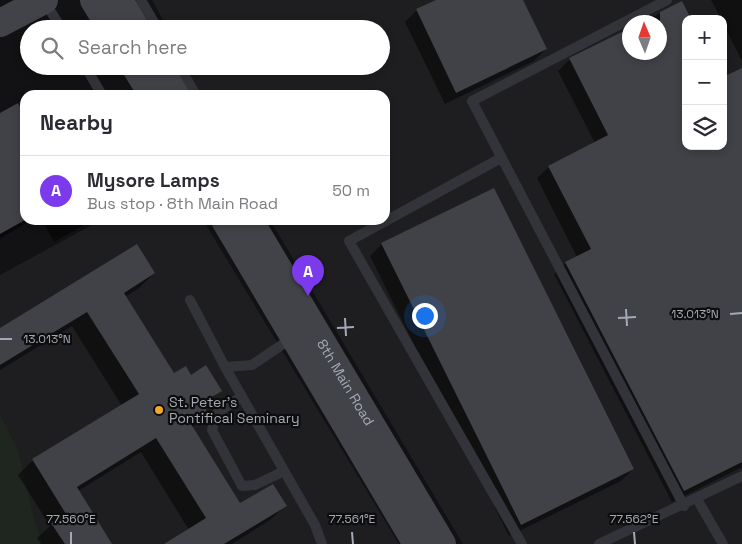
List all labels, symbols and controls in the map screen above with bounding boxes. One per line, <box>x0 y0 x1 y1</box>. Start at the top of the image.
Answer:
north arrow <box>622 15 667 60</box>
map controls <box>682 15 727 150</box>
button: + <box>682 15 727 60</box>
search box <box>20 20 390 75</box>
icon: search <box>38 34 66 62</box>
text: Search here <box>78 35 188 60</box>
button: − <box>682 60 727 105</box>
button: layers <box>682 105 727 150</box>
text: Nearby <box>40 109 113 136</box>
text: Mysore Lamps <box>87 168 220 193</box>
text: A <box>51 180 61 201</box>
text: 50 m <box>332 180 370 201</box>
text: Bus stop · 8th Main Road <box>87 193 278 214</box>
pin: A <box>292 255 324 296</box>
your location <box>412 303 438 329</box>
text: 13.013°N <box>671 306 719 322</box>
text: 13.013°N <box>23 331 71 347</box>
street label: 8th Main Road <box>313 336 378 429</box>
place label: St. Peter's Pontifical Seminary <box>169 393 300 427</box>
marker: St. Peter's Pontifical Seminary <box>153 404 165 416</box>
text: 77.560°E <box>46 511 96 527</box>
text: 77.561°E <box>329 511 376 527</box>
text: 77.562°E <box>610 511 659 527</box>

